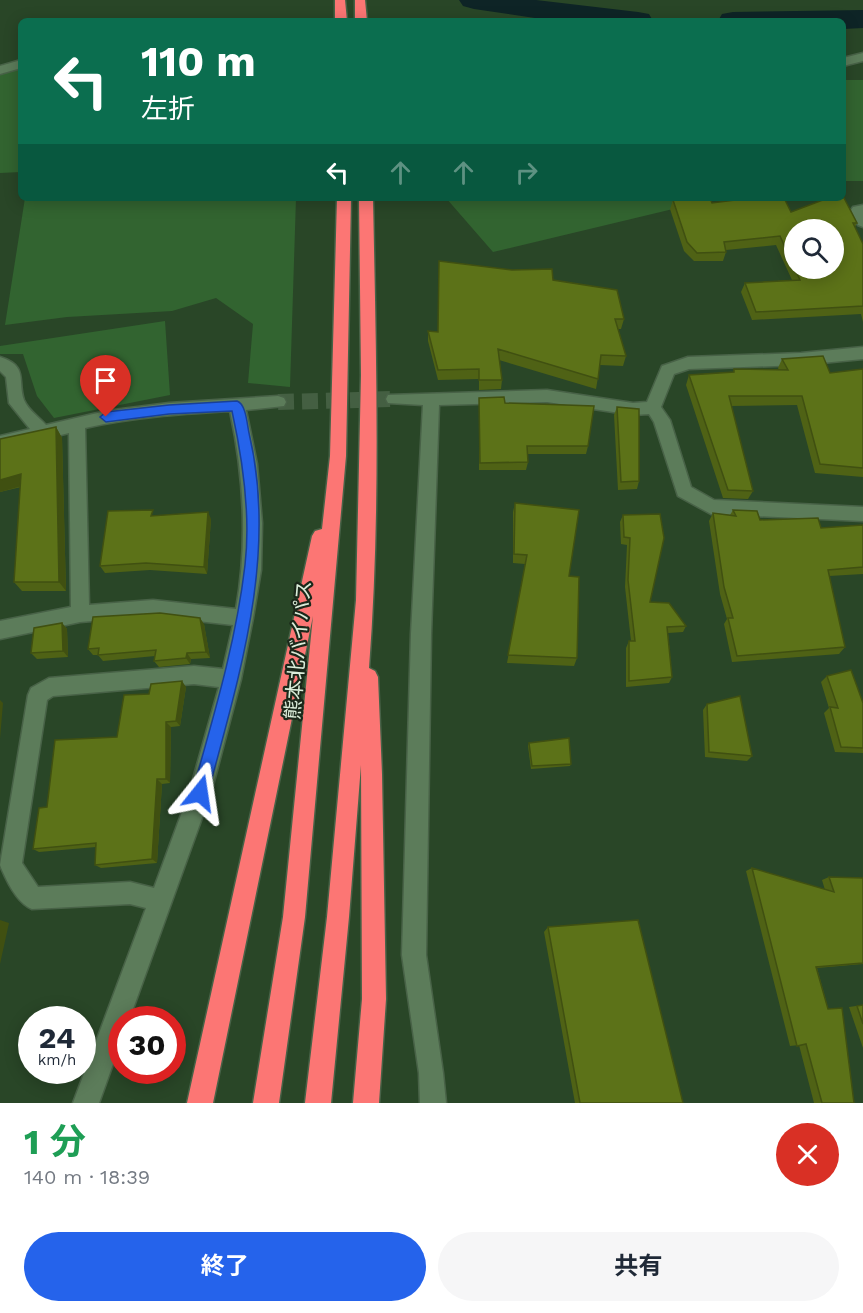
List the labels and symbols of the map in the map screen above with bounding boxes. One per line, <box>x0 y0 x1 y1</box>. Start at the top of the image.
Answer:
pin <box>80 355 131 417</box>
street label: 熊本北バイパス <box>280 579 316 721</box>
position arrow <box>168 761 232 825</box>
speed limit sign: 30 <box>108 1006 186 1084</box>

